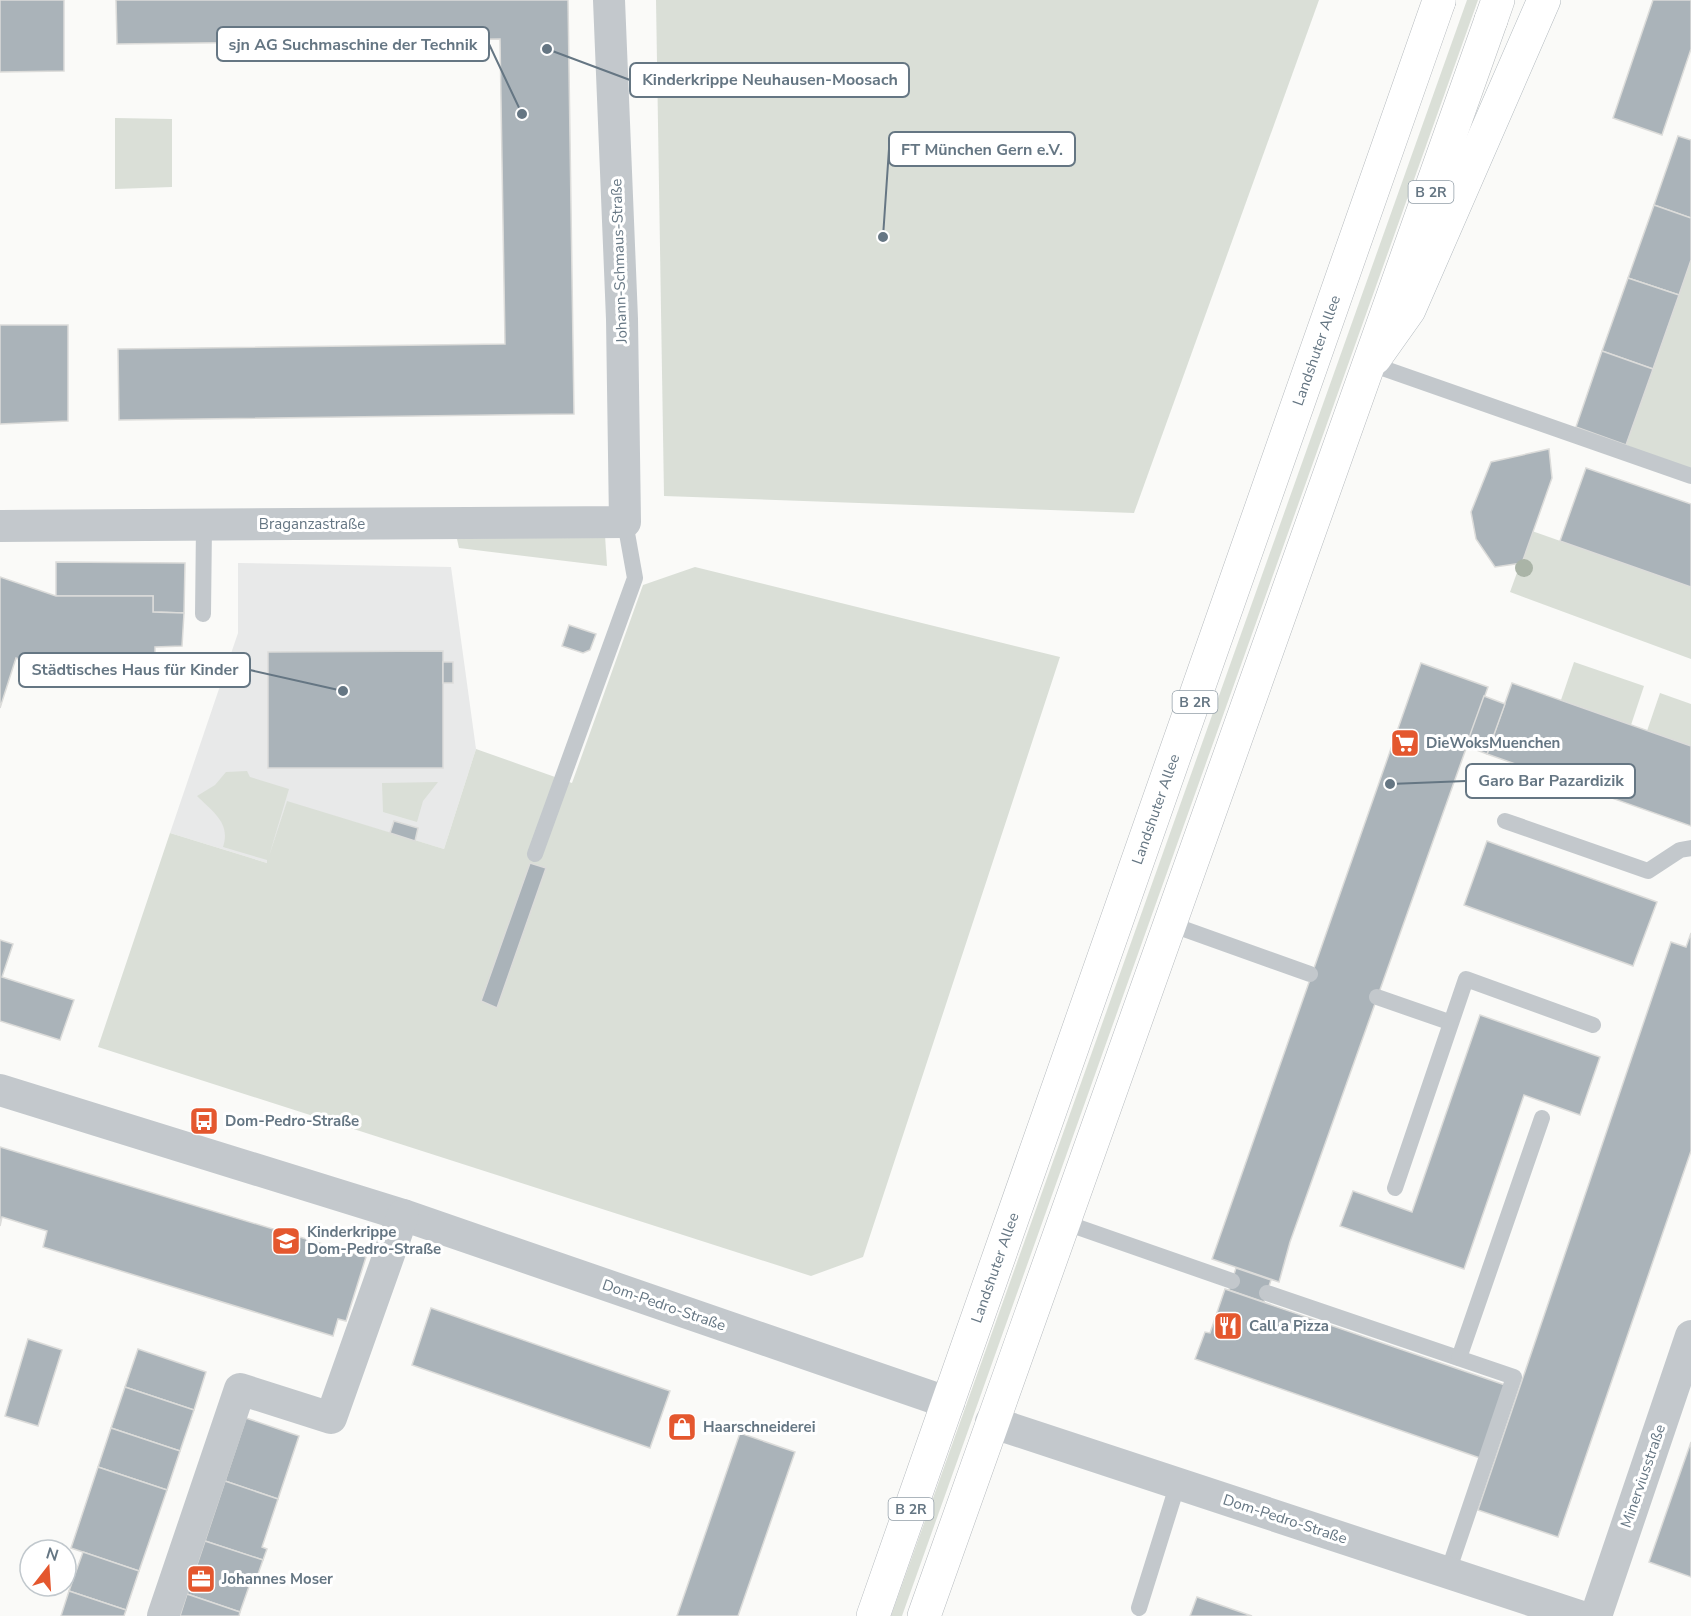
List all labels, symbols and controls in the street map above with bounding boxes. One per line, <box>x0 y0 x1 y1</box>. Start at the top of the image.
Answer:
callout: sjn AG Suchmaschine der Technik <box>217 27 489 61</box>
text: sjn AG Suchmaschine der Technik <box>229 34 478 56</box>
callout: Kinderkrippe Neuhausen-Moosach <box>630 63 909 97</box>
text: Kinderkrippe Neuhausen-Moosach <box>642 69 898 91</box>
callout: FT München Gern e.V. <box>889 132 1075 166</box>
text: FT München Gern e.V. <box>901 139 1063 161</box>
street label: Johann-Schmaus-Straße <box>606 178 632 345</box>
road number: B 2R <box>1408 181 1454 203</box>
street label: Landshuter Allee <box>1288 293 1345 408</box>
street label: Braganzastraße <box>259 514 365 534</box>
callout: Städtisches Haus für Kinder <box>19 653 250 687</box>
text: Städtisches Haus für Kinder <box>31 659 239 681</box>
road number: B 2R <box>1172 691 1218 713</box>
supermarket icon: DieWoksMuenchen <box>1389 727 1421 759</box>
place label: DieWoksMuenchen <box>1426 733 1560 753</box>
street label: Landshuter Allee <box>1127 751 1184 867</box>
callout: Garo Bar Pazardizik <box>1466 764 1635 798</box>
text: Garo Bar Pazardizik <box>1478 770 1624 792</box>
bus stop icon: Dom-Pedro-Straße <box>188 1105 220 1137</box>
place label: Dom-Pedro-Straße <box>225 1111 359 1131</box>
street label: Landshuter Allee <box>966 1210 1024 1326</box>
place label: Kinderkrippe Dom-Pedro-Straße <box>307 1222 441 1259</box>
school or university icon: Kinderkrippe Dom-Pedro-Straße <box>270 1225 302 1257</box>
street label: Dom-Pedro-Straße <box>600 1274 728 1336</box>
restaurant icon: Call a Pizza <box>1212 1310 1244 1342</box>
place label: Call a Pizza <box>1249 1316 1329 1336</box>
shop icon: Haarschneiderei <box>666 1411 698 1443</box>
place label: Haarschneiderei <box>703 1417 816 1437</box>
street label: Minerviusstraße <box>1616 1422 1670 1530</box>
street label: Dom-Pedro-Straße <box>1220 1490 1350 1549</box>
road number: B 2R <box>888 1498 934 1520</box>
north arrow <box>18 1538 78 1598</box>
text: N <box>43 1542 61 1567</box>
office icon: Johannes Moser <box>185 1563 217 1595</box>
place label: Johannes Moser <box>221 1569 333 1589</box>

